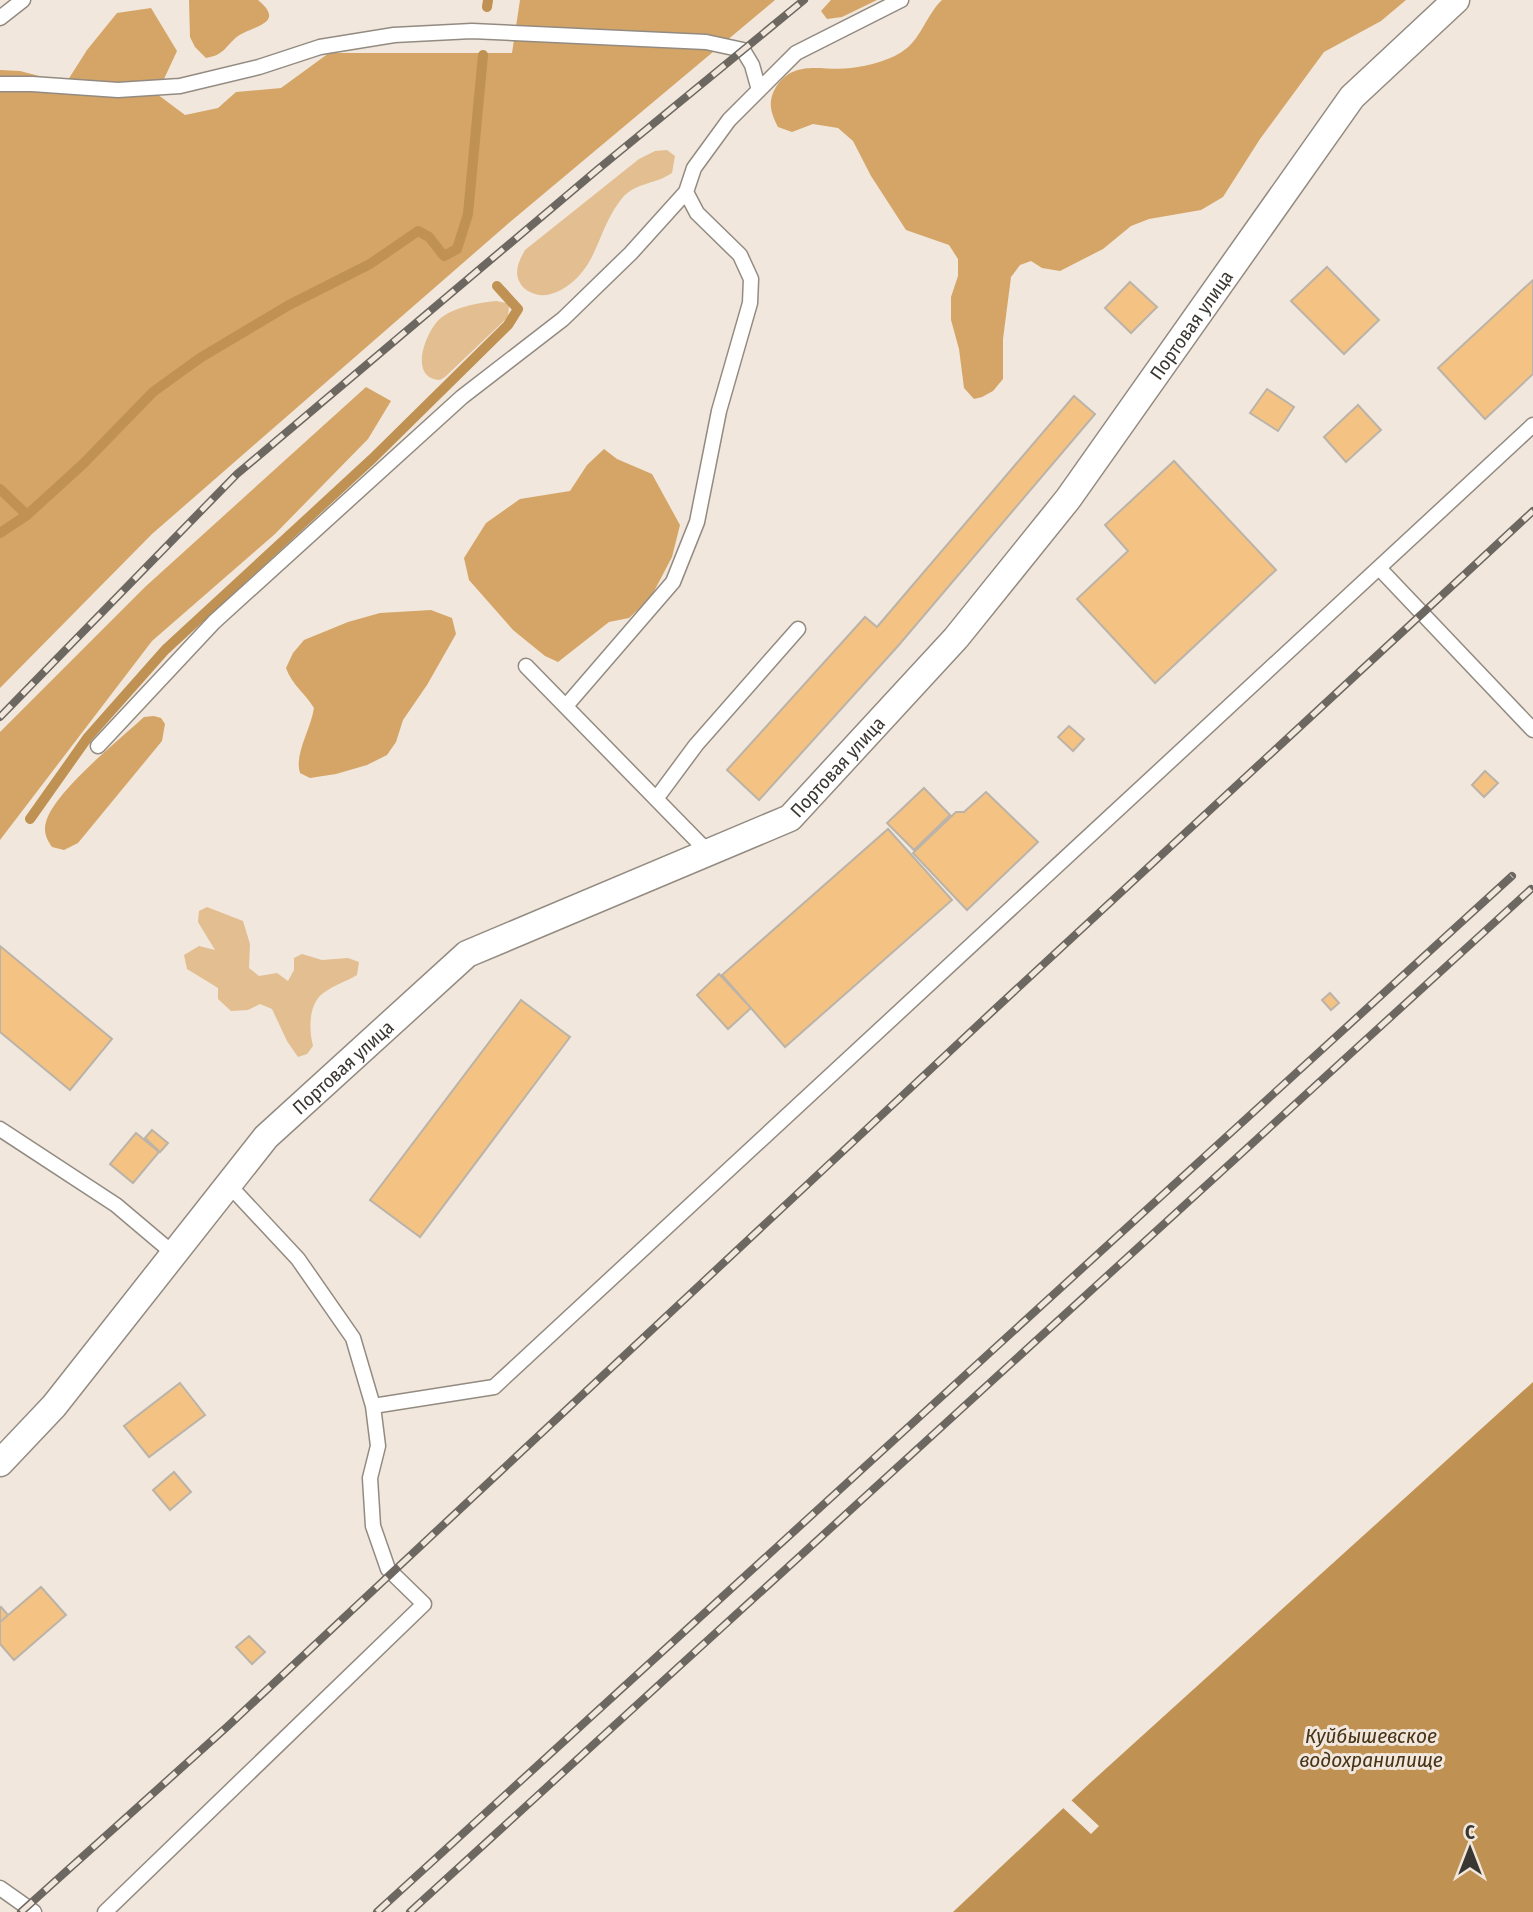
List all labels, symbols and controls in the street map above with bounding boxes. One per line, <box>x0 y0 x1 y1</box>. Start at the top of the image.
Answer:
street label: Портовая улица <box>1145 266 1238 384</box>
street label: Портовая улица <box>785 712 889 822</box>
street label: Портовая улица <box>288 1015 398 1119</box>
water label: Куйбышевское водохранилище <box>1299 1723 1443 1773</box>
north arrow <box>1435 1814 1505 1884</box>
text: С <box>1465 1821 1475 1844</box>

